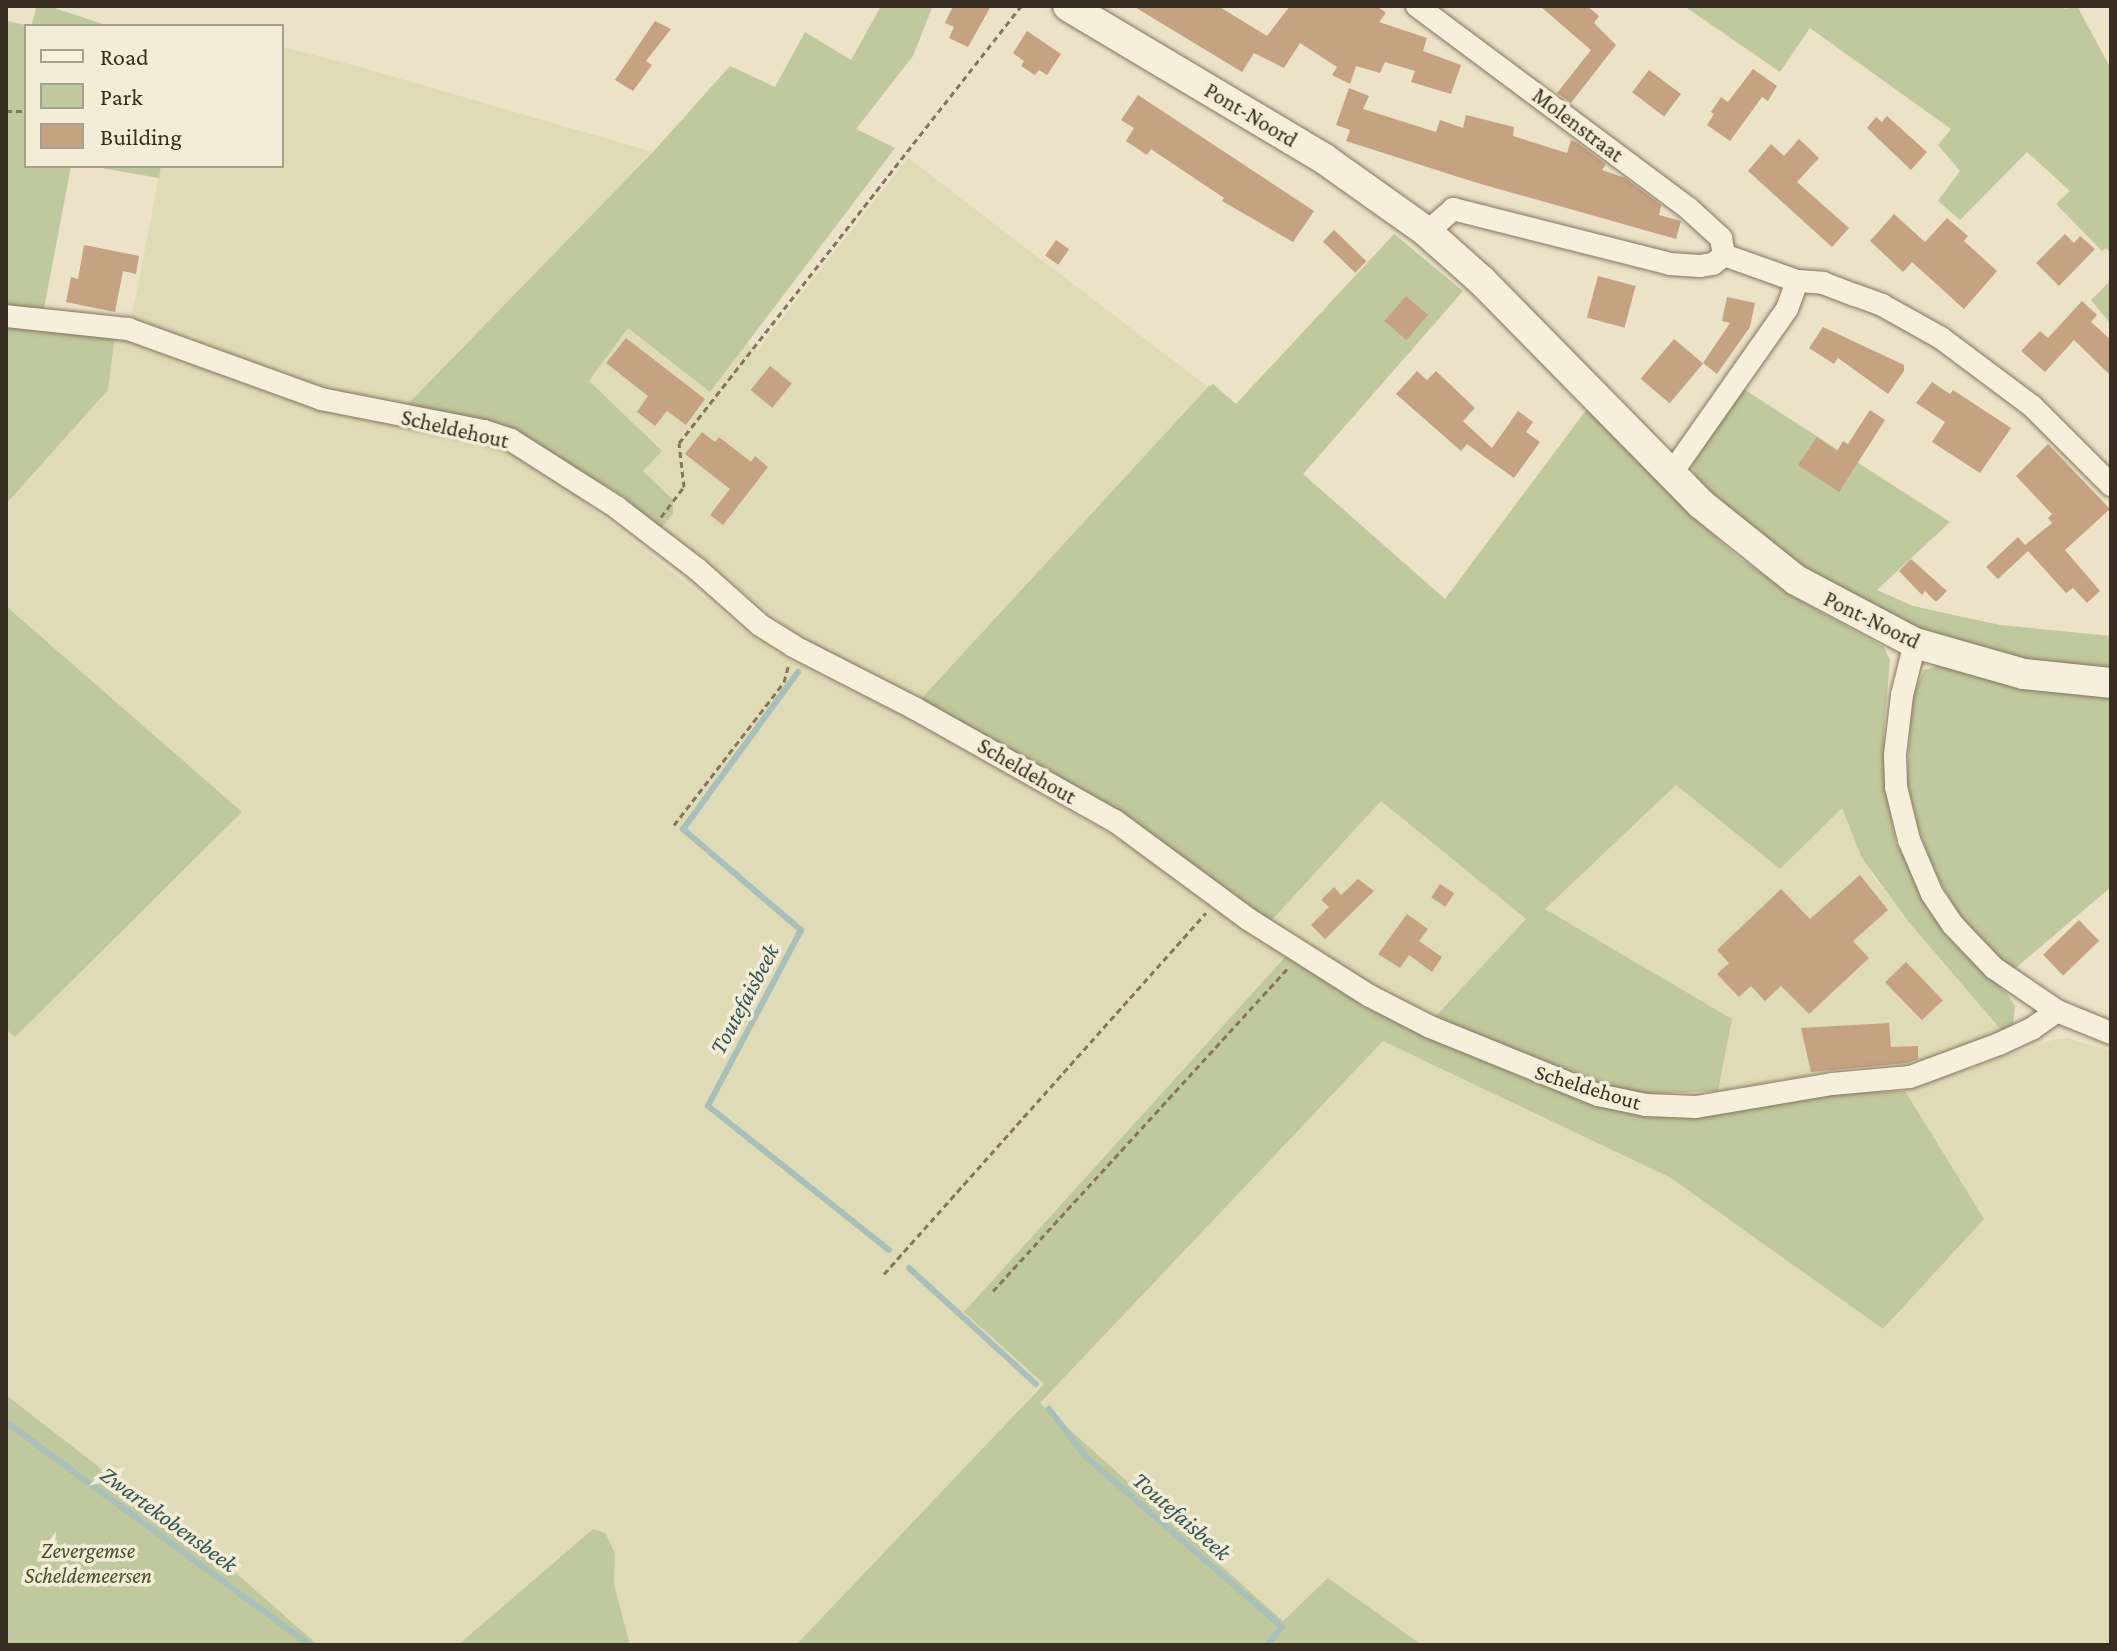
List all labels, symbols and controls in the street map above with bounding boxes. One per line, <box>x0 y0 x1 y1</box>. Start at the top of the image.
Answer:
legend <box>24 24 284 168</box>
text: Road <box>100 43 149 70</box>
street label: Pont-Noord <box>1200 77 1302 153</box>
street label: Molenstraat <box>1527 82 1629 168</box>
text: Park <box>100 83 143 110</box>
text: Building <box>100 123 182 150</box>
street label: Scheldehout <box>399 404 511 454</box>
street label: Pont-Noord <box>1820 585 1924 655</box>
street label: Scheldehout <box>973 732 1081 810</box>
water label: Toutefaisbeek <box>703 939 785 1059</box>
street label: Scheldehout <box>1532 1058 1644 1116</box>
water label: Zwartekobensbeek <box>95 1460 243 1578</box>
water label: Toutefaisbeek <box>1127 1465 1237 1567</box>
park label: Zevergemse Scheldemeersen <box>24 1537 152 1588</box>

